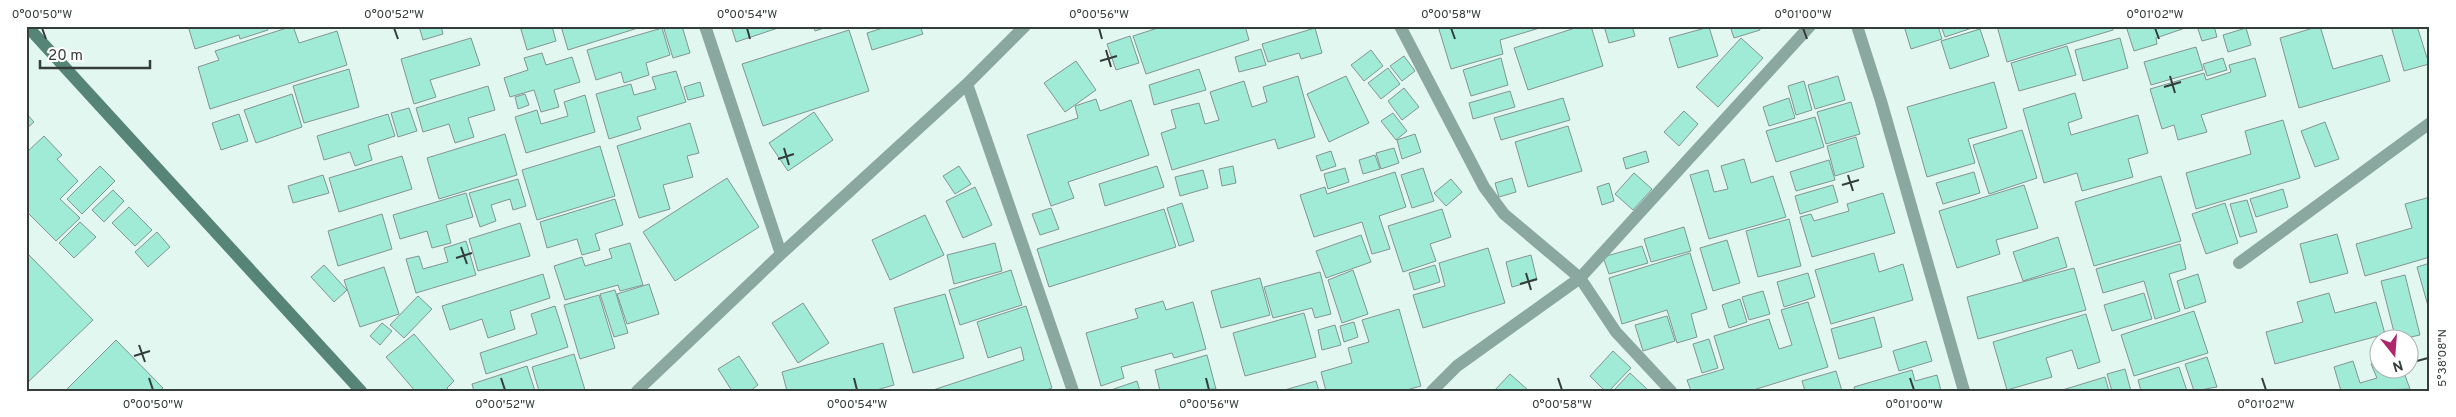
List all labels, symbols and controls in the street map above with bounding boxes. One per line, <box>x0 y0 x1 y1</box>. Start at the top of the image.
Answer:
text: 0°00'50"W <box>12 7 72 23</box>
text: 0°00'52"W <box>364 7 424 23</box>
text: 0°00'54"W <box>717 7 777 23</box>
text: 0°00'56"W <box>1069 7 1129 23</box>
text: 0°00'58"W <box>1421 7 1481 23</box>
text: 0°01'00"W <box>1774 7 1832 23</box>
text: 0°01'02"W <box>2126 7 2184 23</box>
scale bar <box>40 38 150 70</box>
text: 20 m <box>48 47 83 66</box>
text: 5°38'08"N <box>2435 329 2451 387</box>
north arrow <box>2368 330 2418 380</box>
text: N <box>2390 355 2405 375</box>
text: 0°00'50"W <box>123 397 183 413</box>
text: 0°00'52"W <box>475 397 535 413</box>
text: 0°00'54"W <box>827 397 887 413</box>
text: 0°00'56"W <box>1179 397 1239 413</box>
text: 0°00'58"W <box>1532 397 1592 413</box>
text: 0°01'00"W <box>1885 397 1943 413</box>
text: 0°01'02"W <box>2237 397 2295 413</box>

